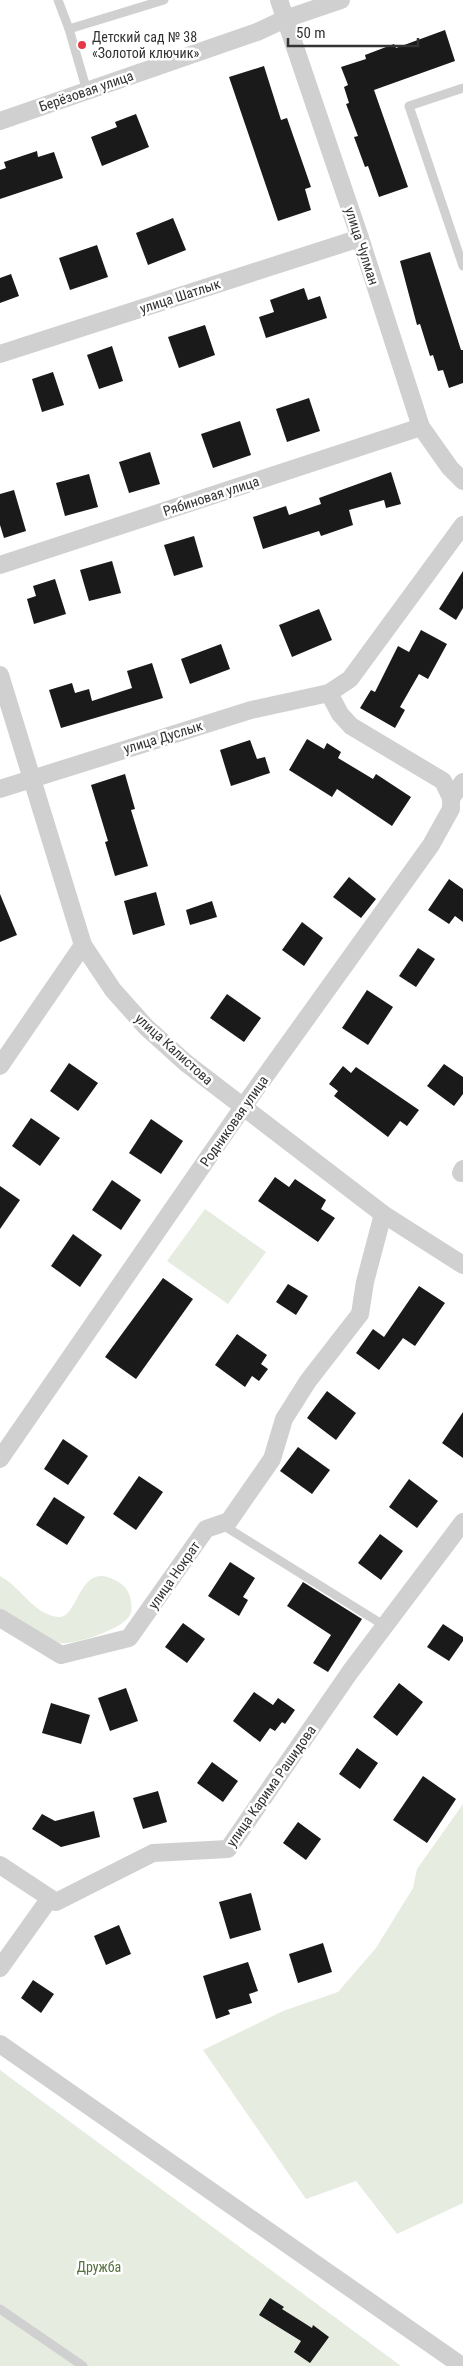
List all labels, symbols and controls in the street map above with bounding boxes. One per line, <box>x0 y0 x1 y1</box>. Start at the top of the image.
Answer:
scale bar <box>288 15 418 47</box>
text: 50 m <box>296 24 326 42</box>
place label: Детский сад № 38 «Золотой ключик» <box>92 29 199 61</box>
marker: Детский сад № 38 «Золотой ключик» <box>76 39 88 51</box>
street label: Берёзовая улица <box>37 67 135 115</box>
street label: улица Чулман <box>342 205 382 287</box>
street label: улица Шатлык <box>138 275 223 317</box>
street label: Рябиновая улица <box>161 473 261 519</box>
street label: улица Дуслык <box>121 717 205 757</box>
street label: улица Калистова <box>132 1010 216 1088</box>
street label: Родниковая улица <box>197 1073 271 1169</box>
street label: улица Нократ <box>145 1538 203 1612</box>
street label: улица Карима Рашидова <box>223 1722 319 1850</box>
park label: Дружба <box>77 2259 121 2275</box>

